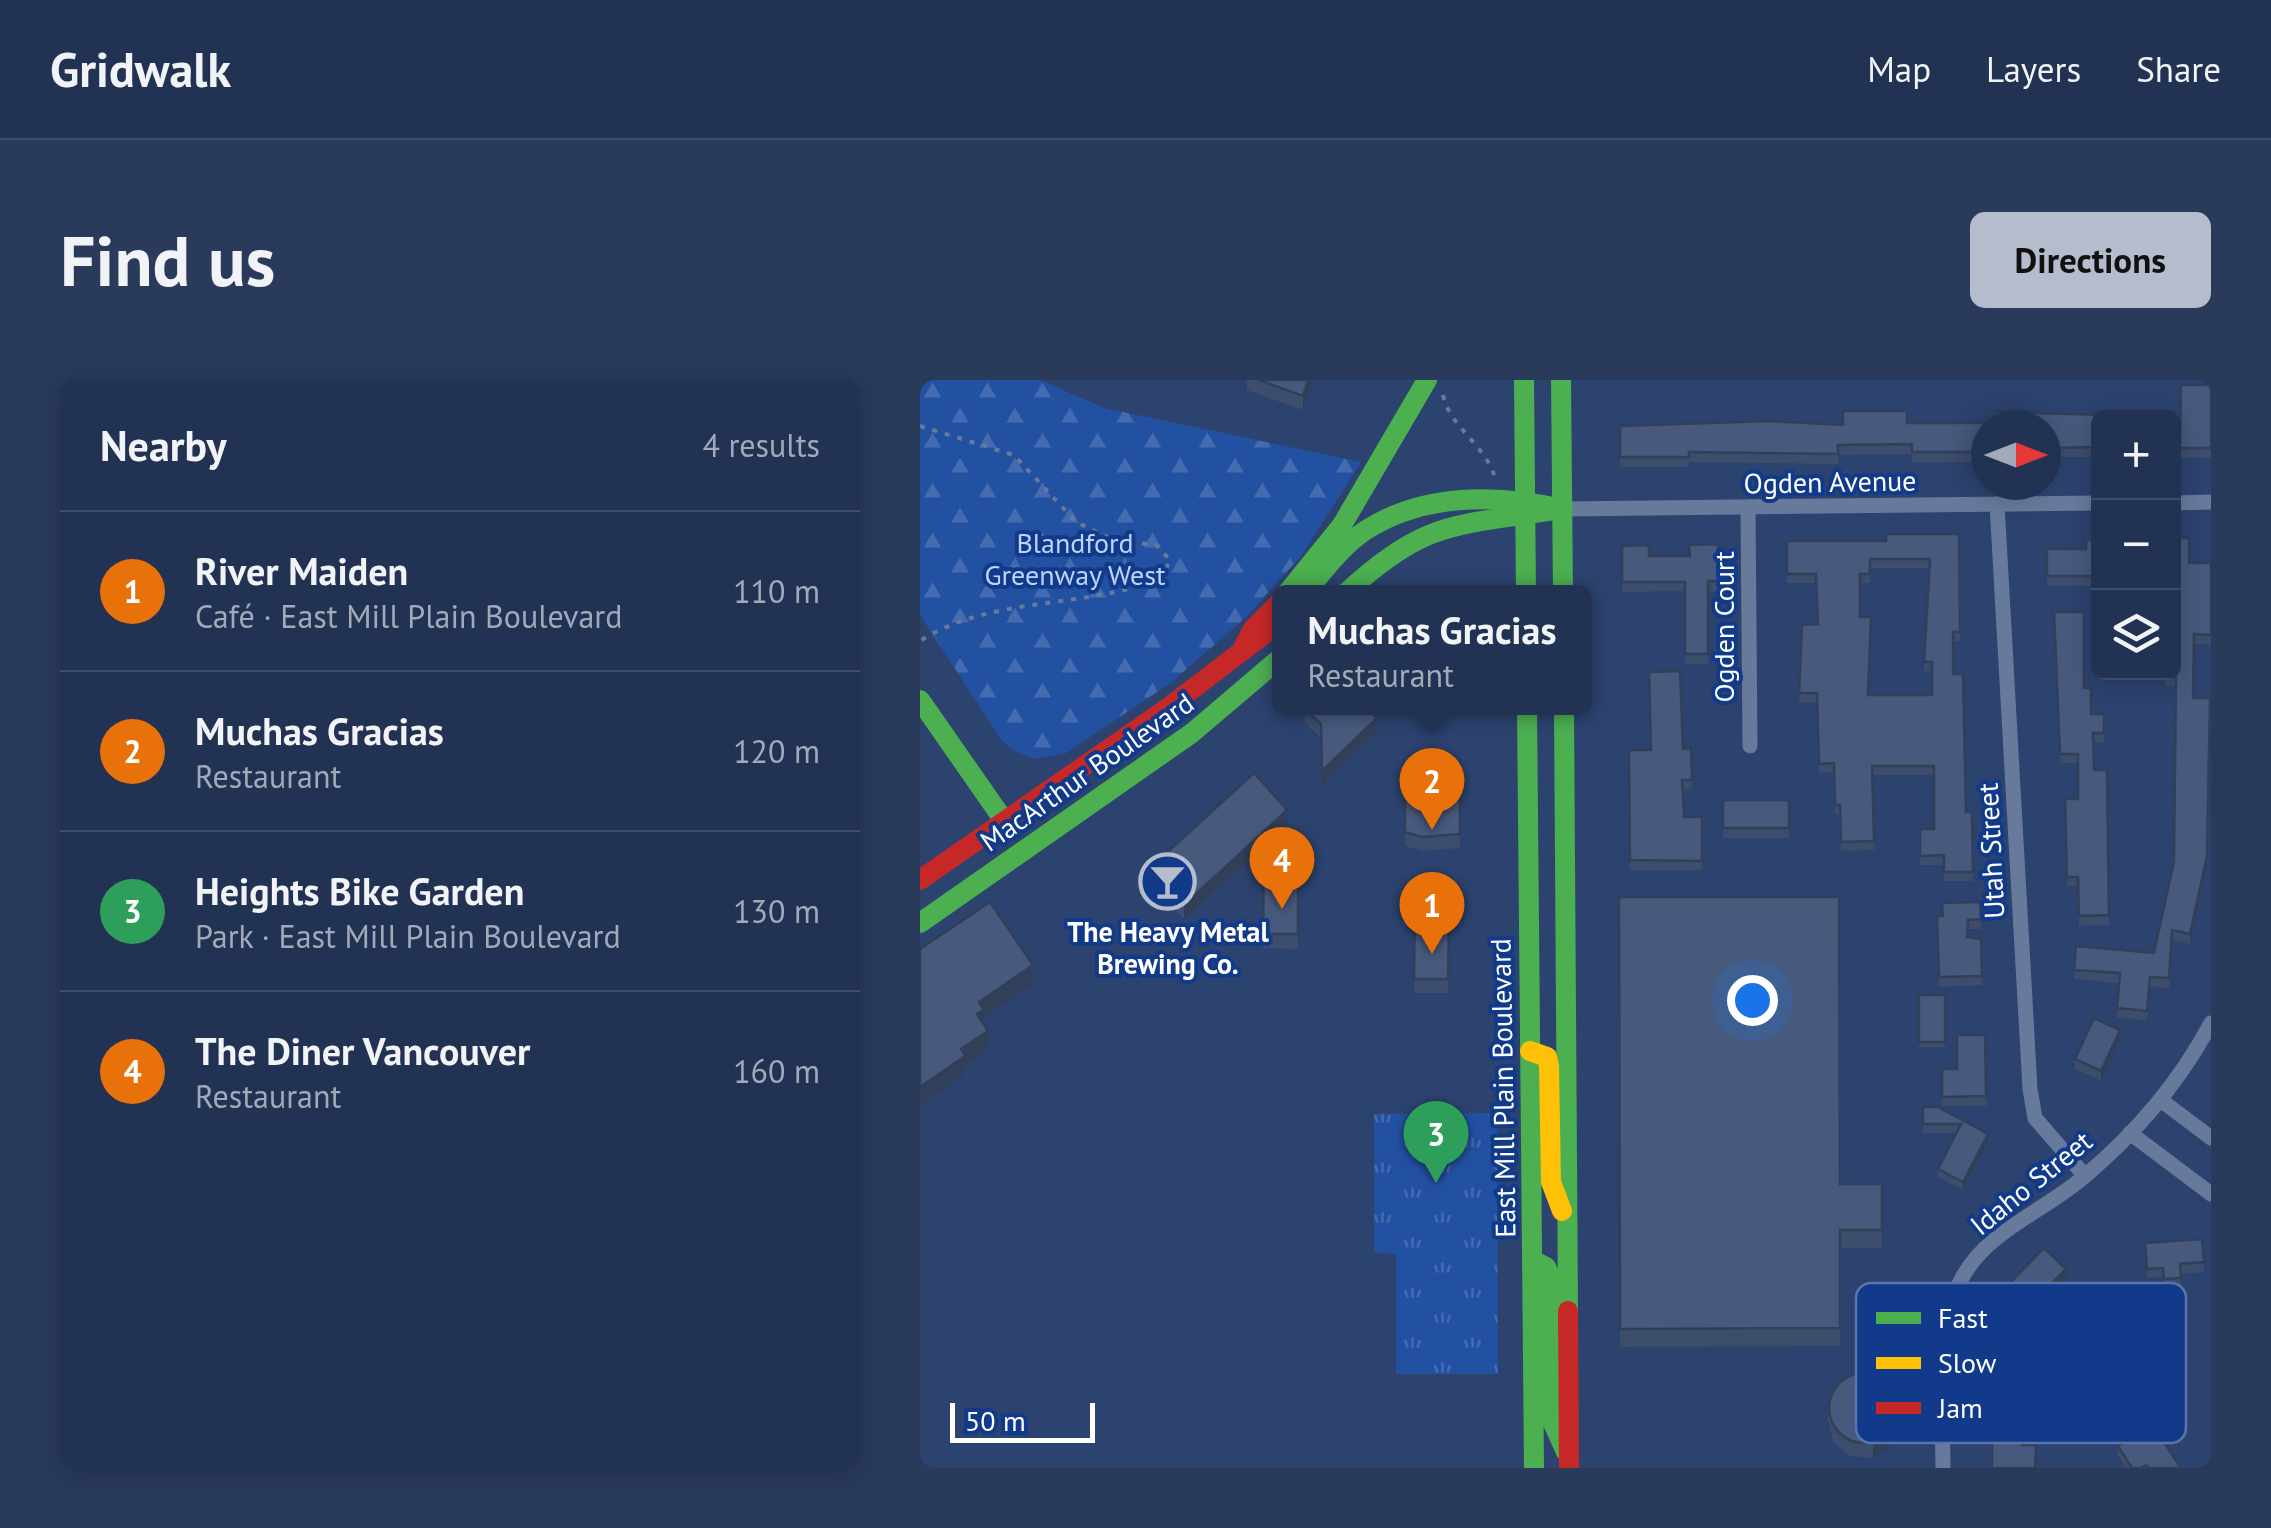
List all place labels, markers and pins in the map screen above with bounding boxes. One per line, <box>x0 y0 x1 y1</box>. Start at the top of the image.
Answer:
pin: 2 <box>1400 748 1464 830</box>
pin: 4 <box>1250 826 1314 909</box>
bar icon: The Heavy Metal Brewing Co. <box>1138 851 1198 911</box>
pin: 1 <box>1400 872 1464 954</box>
place label: The Heavy Metal Brewing Co. <box>1067 913 1269 982</box>
pin: 3 <box>1404 1100 1468 1183</box>

